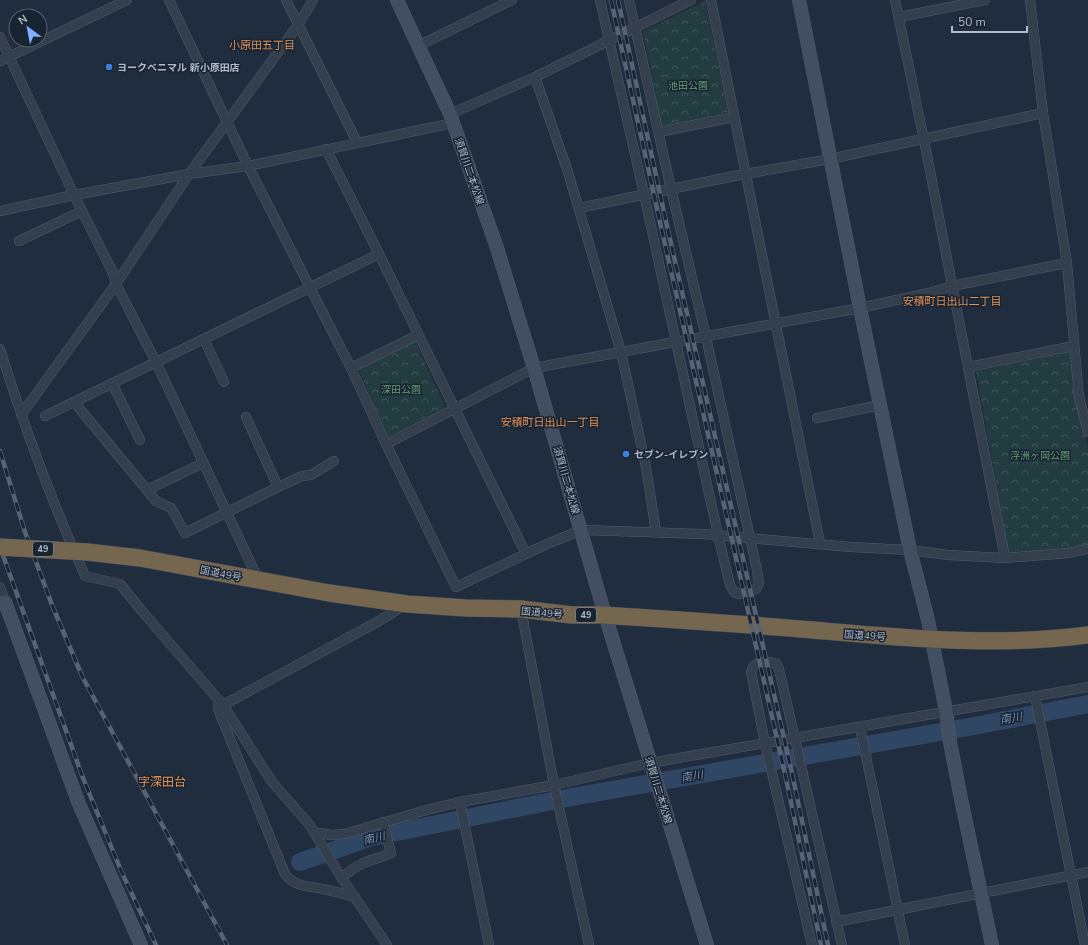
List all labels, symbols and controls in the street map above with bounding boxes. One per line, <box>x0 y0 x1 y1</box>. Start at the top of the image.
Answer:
north arrow <box>8 8 48 48</box>
scale bar <box>952 8 1027 34</box>
text: N <box>15 11 30 28</box>
text: 50 m <box>958 14 986 30</box>
district label: 小原田五丁目 <box>229 38 295 53</box>
place label: ヨークベニマル 新小原田店 <box>117 61 240 75</box>
marker: ヨークベニマル 新小原田店 <box>104 62 114 72</box>
park label: 池田公園 <box>668 79 708 93</box>
street label: 須賀川二本松線 <box>451 136 487 207</box>
district label: 安積町日出山二丁目 <box>903 294 1002 309</box>
park label: 深田公園 <box>381 383 421 397</box>
district label: 安積町日出山一丁目 <box>501 415 600 430</box>
street label: 須賀川二本松線 <box>550 445 582 516</box>
place label: セブン-イレブン <box>634 448 708 462</box>
marker: セブン-イレブン <box>621 449 631 459</box>
park label: 浮洲ヶ岡公園 <box>1010 449 1070 463</box>
road number: 49 <box>33 542 53 556</box>
street label: 国道49号 <box>199 563 243 585</box>
street label: 国道49号 <box>520 604 563 622</box>
road number: 49 <box>576 608 596 622</box>
street label: 国道49号 <box>843 628 886 644</box>
water label: 南川 <box>999 709 1024 728</box>
street label: 須賀川二本松線 <box>641 755 675 826</box>
water label: 南川 <box>680 767 705 786</box>
district label: 字深田台 <box>138 774 186 790</box>
water label: 南川 <box>362 828 388 848</box>

